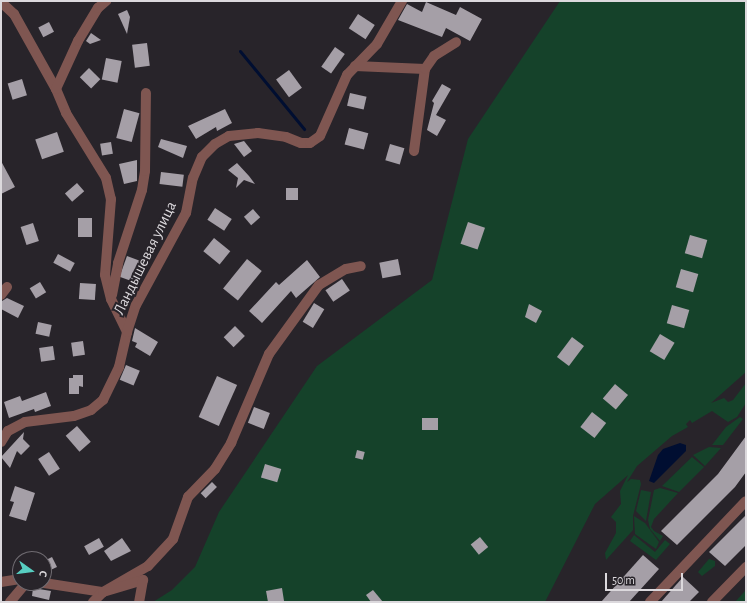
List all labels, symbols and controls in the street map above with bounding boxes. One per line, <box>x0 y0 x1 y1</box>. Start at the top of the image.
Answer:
street label: Ландышевая улица <box>109 198 181 318</box>
north arrow <box>12 551 52 591</box>
scale bar <box>607 565 685 591</box>
text: С <box>37 569 49 578</box>
text: 50 m <box>612 574 635 586</box>

